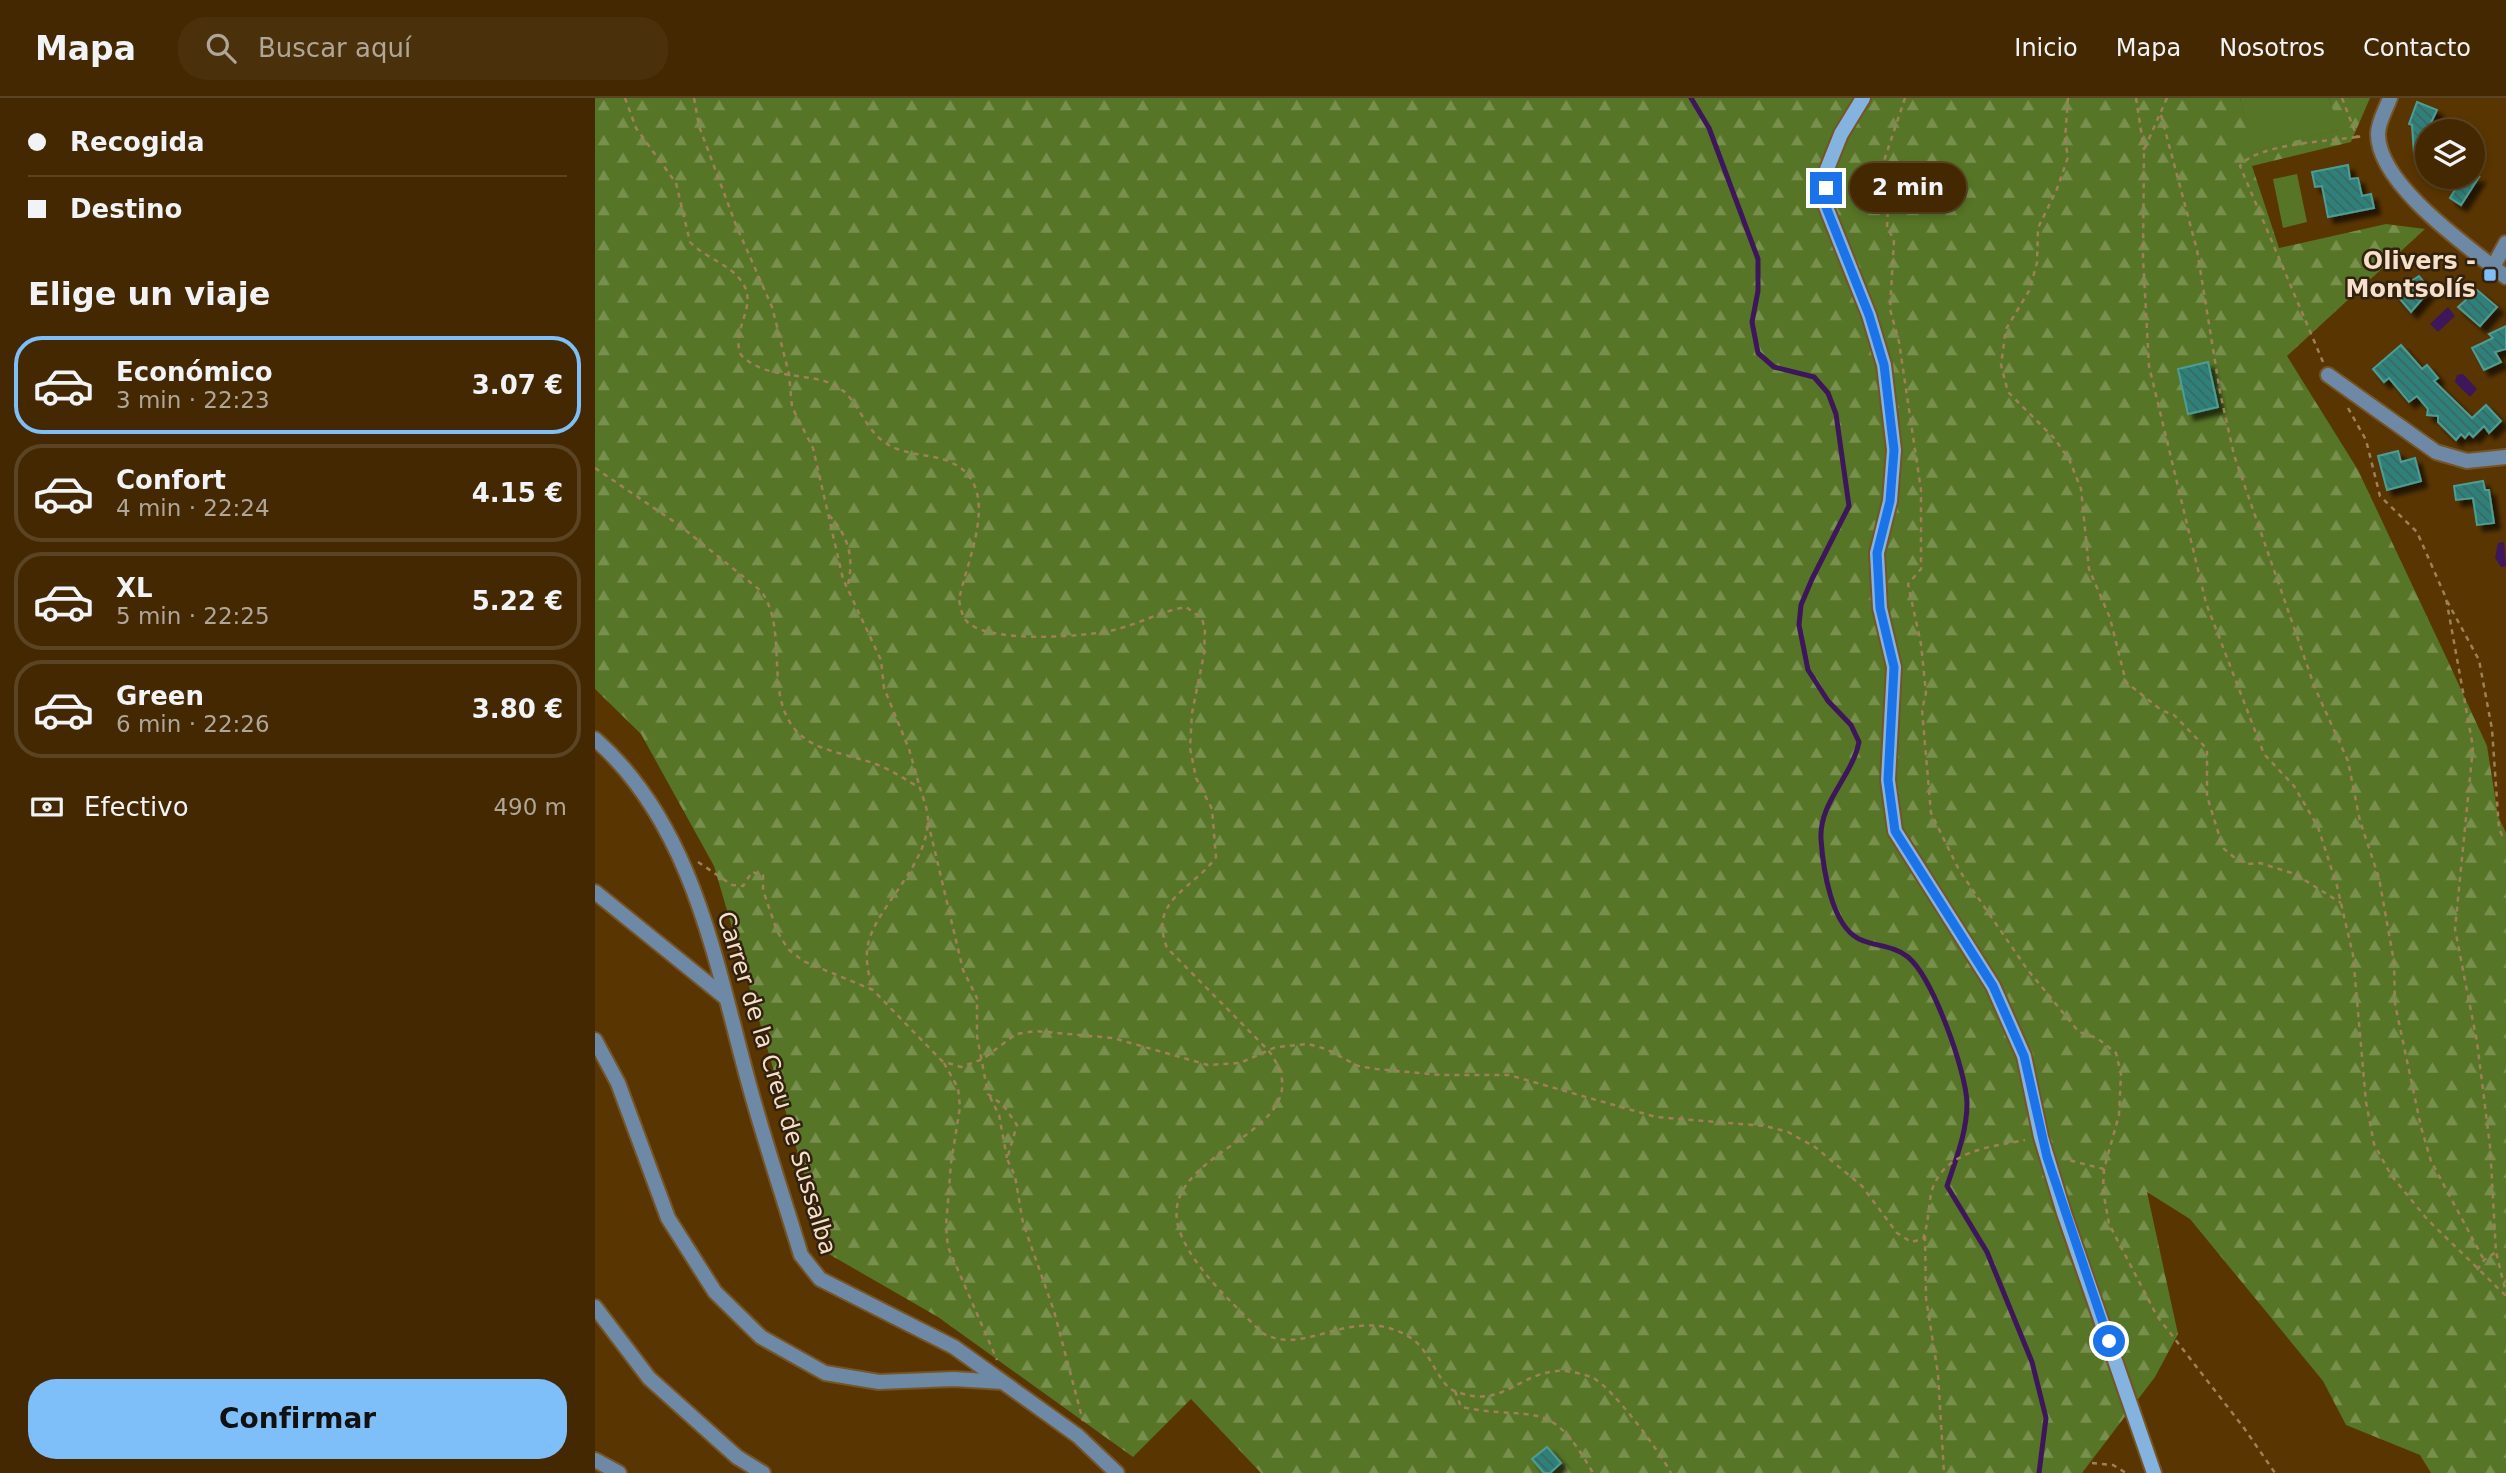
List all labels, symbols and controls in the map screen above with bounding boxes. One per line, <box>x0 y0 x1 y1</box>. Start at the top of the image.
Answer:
search box <box>178 17 668 80</box>
text: Mapa <box>35 29 136 68</box>
icon: search <box>202 29 240 67</box>
text: Buscar aquí <box>258 33 411 63</box>
text: Inicio <box>2014 34 2078 62</box>
text: Mapa <box>2116 34 2181 62</box>
text: Nosotros <box>2219 34 2325 62</box>
text: Contacto <box>2363 34 2471 62</box>
map controls <box>2415 119 2485 189</box>
button: layers <box>2415 119 2485 189</box>
text: Recogida <box>70 127 205 157</box>
callout: 2 min <box>1851 164 1966 212</box>
route end <box>1810 172 1842 204</box>
text: 2 min <box>1872 174 1944 200</box>
text: Destino <box>70 194 182 224</box>
place label: Olivers - Montsolís <box>2346 247 2476 303</box>
marker: Olivers - Montsolís <box>2482 267 2498 283</box>
text: Elige un viaje <box>28 275 270 313</box>
icon: car <box>32 354 95 417</box>
text: Económico <box>116 357 273 387</box>
text: 3.07 € <box>472 370 563 400</box>
text: 3 min · 22:23 <box>116 387 270 413</box>
icon: car <box>32 462 95 525</box>
text: Confort <box>116 465 226 495</box>
text: 4.15 € <box>472 478 563 508</box>
text: 4 min · 22:24 <box>116 495 270 521</box>
icon: car <box>32 570 95 633</box>
text: XL <box>116 573 153 603</box>
text: 5.22 € <box>472 586 563 616</box>
text: 5 min · 22:25 <box>116 603 270 629</box>
icon: car <box>32 678 95 741</box>
text: Green <box>116 681 204 711</box>
text: 3.80 € <box>472 694 563 724</box>
text: 6 min · 22:26 <box>116 711 270 737</box>
icon: cash <box>28 788 66 826</box>
text: Efectivo <box>84 792 189 822</box>
text: 490 m <box>493 794 567 820</box>
street label: Carrer de la Creu de Sussalba <box>711 908 843 1258</box>
route start <box>2093 1325 2125 1357</box>
button: Confirmar <box>28 1379 567 1459</box>

